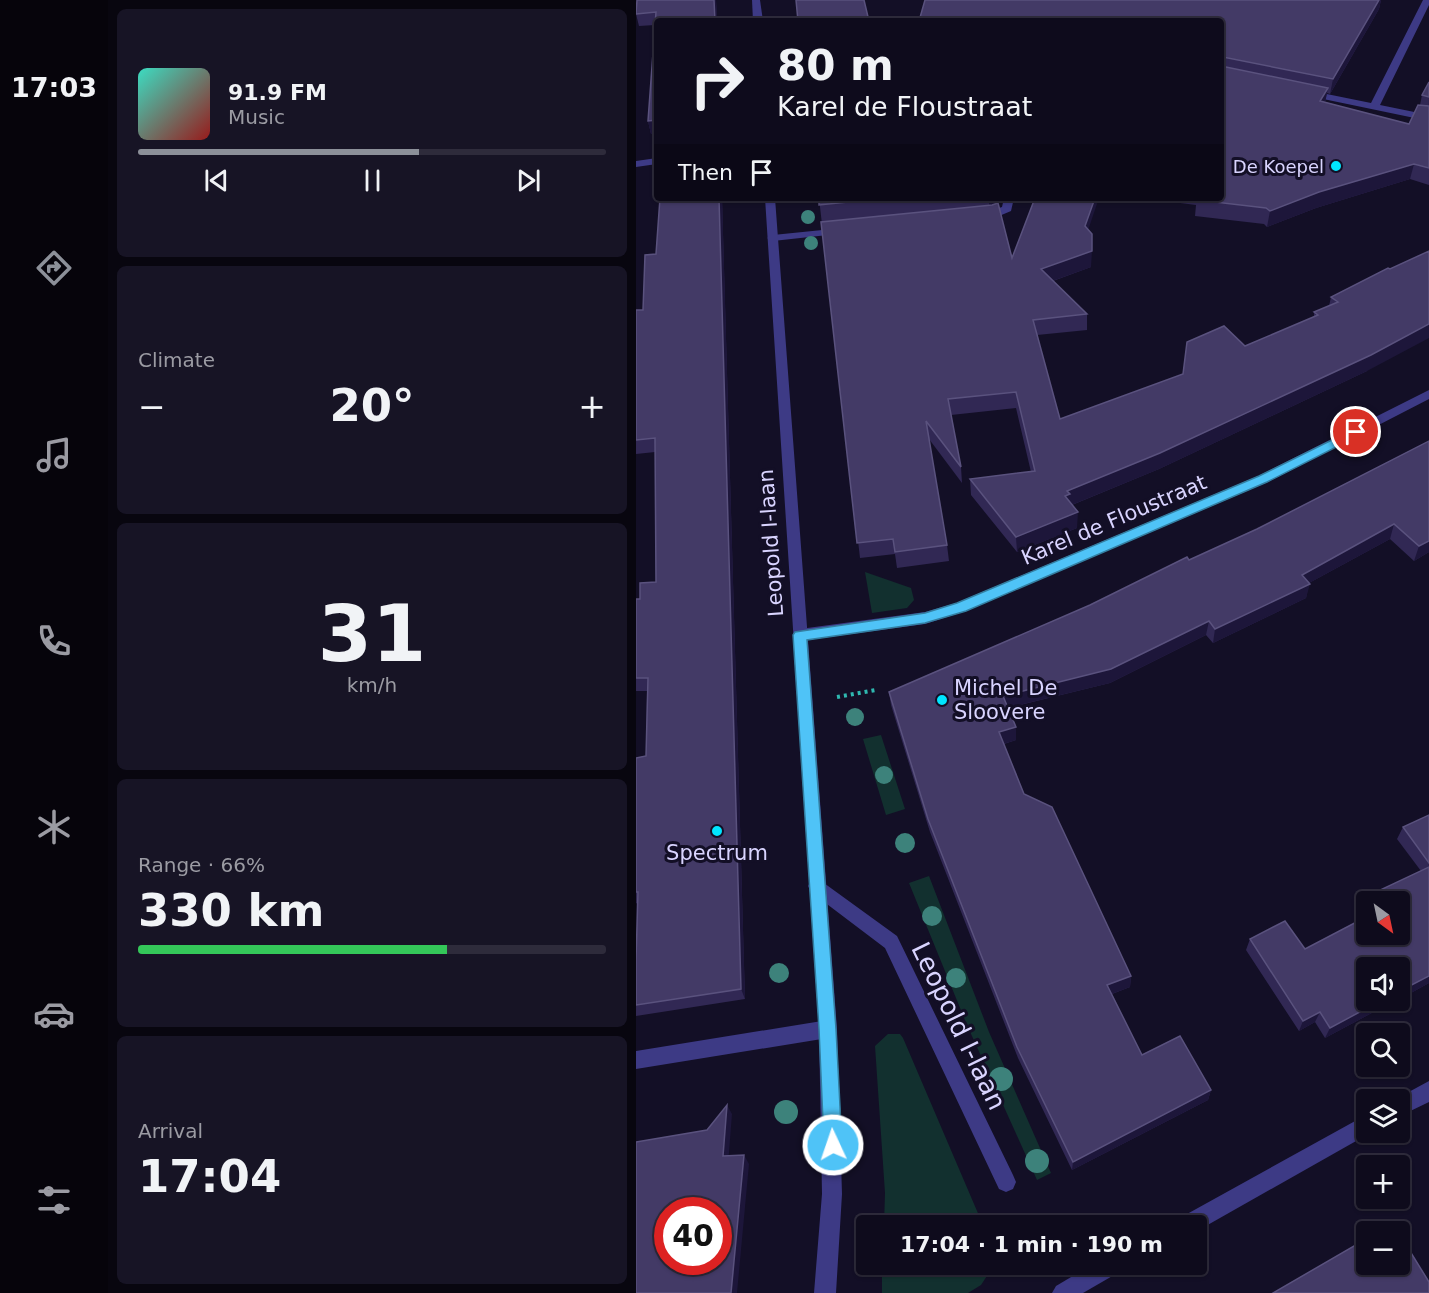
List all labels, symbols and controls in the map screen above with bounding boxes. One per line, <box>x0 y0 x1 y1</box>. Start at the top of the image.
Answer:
text: 80 m <box>777 41 894 90</box>
icon: right <box>678 42 756 120</box>
text: 17:03 <box>11 72 97 103</box>
text: 91.9 FM <box>228 80 327 105</box>
text: Karel de Floustraat <box>777 91 1032 122</box>
text: Music <box>228 105 285 129</box>
icon: arrive <box>745 156 778 189</box>
place label: De Koepel <box>1233 156 1324 177</box>
marker: De Koepel <box>1329 159 1343 173</box>
text: Then <box>678 160 733 185</box>
icon: previous <box>200 164 233 197</box>
icon: pause <box>356 164 389 197</box>
icon: next <box>512 164 545 197</box>
icon: directions <box>33 247 75 289</box>
text: Climate <box>138 348 215 372</box>
text: 20° <box>329 379 415 432</box>
text: − <box>138 387 166 426</box>
text: + <box>578 387 606 426</box>
pin <box>1330 406 1381 457</box>
icon: arrive <box>1339 415 1372 448</box>
icon: music <box>33 434 75 476</box>
street label: Leopold I-laan <box>754 468 788 618</box>
street label: Karel de Floustraat <box>1018 470 1210 570</box>
text: 31 <box>318 589 426 679</box>
icon: phone <box>33 620 75 662</box>
text: km/h <box>347 673 397 697</box>
place label: Michel De Sloovere <box>954 676 1057 724</box>
marker: Michel De Sloovere <box>935 693 949 707</box>
icon: climate <box>33 806 75 848</box>
marker: Spectrum <box>710 824 724 838</box>
place label: Spectrum <box>666 841 768 865</box>
text: Range · 66% <box>138 853 265 877</box>
text: 330 km <box>138 884 324 937</box>
north arrow <box>1356 891 1410 945</box>
map controls <box>1356 891 1410 1275</box>
street label: Leopold I-laan <box>905 937 1013 1115</box>
button: sound <box>1356 957 1410 1011</box>
icon: car <box>33 993 75 1035</box>
button: search <box>1356 1023 1410 1077</box>
button: layers <box>1356 1089 1410 1143</box>
position arrow <box>801 1113 865 1177</box>
text: Arrival <box>138 1119 203 1143</box>
text: 17:04 <box>138 1150 281 1203</box>
button: + <box>1356 1155 1410 1209</box>
icon: filters <box>33 1179 75 1221</box>
speed limit sign: 40 <box>654 1197 732 1275</box>
button: − <box>1356 1221 1410 1275</box>
text: 17:04 · 1 min · 190 m <box>900 1232 1163 1257</box>

